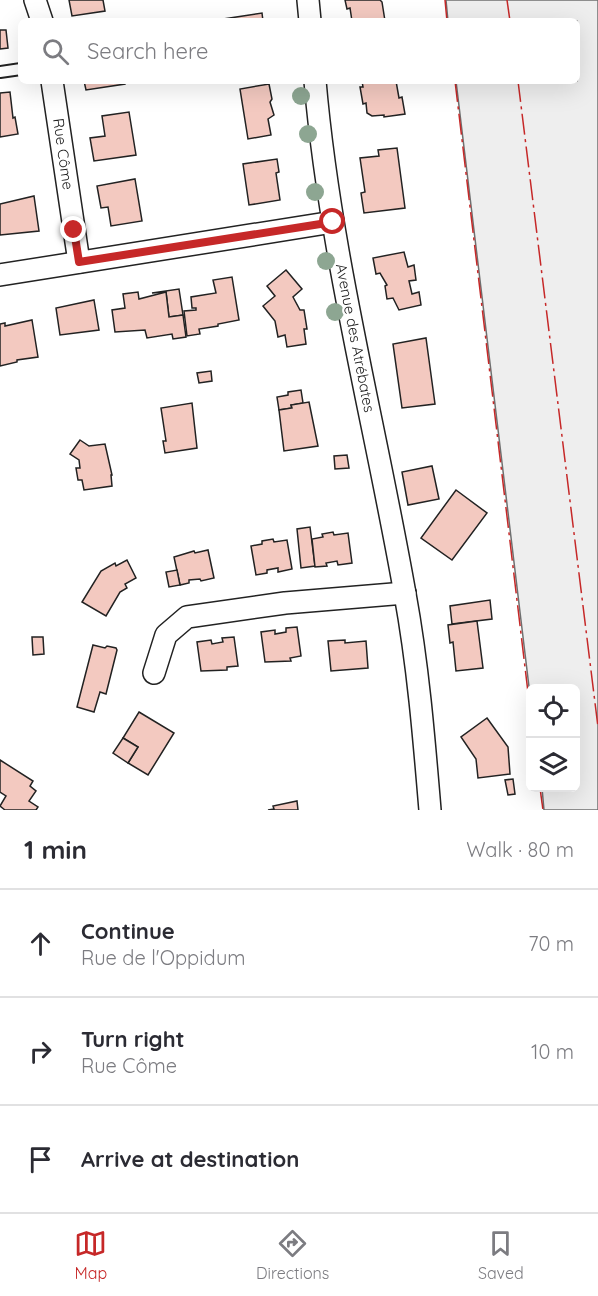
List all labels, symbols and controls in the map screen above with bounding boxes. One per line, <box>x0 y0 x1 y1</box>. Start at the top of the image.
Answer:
search box <box>18 18 580 84</box>
icon: search <box>39 35 72 68</box>
text: Search here <box>87 37 208 65</box>
street label: Rue Côme <box>49 117 78 191</box>
route start <box>319 208 345 234</box>
route end <box>60 216 86 242</box>
street label: Avenue des Atrébates <box>332 262 379 414</box>
map controls <box>526 684 580 792</box>
button: locate <box>526 684 580 738</box>
button: layers <box>526 738 580 792</box>
text: 1 min <box>24 833 87 866</box>
text: Walk · 80 m <box>466 837 574 862</box>
text: Continue <box>81 917 175 945</box>
icon: ahead <box>24 927 57 960</box>
text: 70 m <box>528 931 574 956</box>
text: Rue de l'Oppidum <box>81 945 246 970</box>
text: Turn right <box>81 1025 185 1053</box>
icon: right <box>24 1035 57 1068</box>
text: 10 m <box>531 1039 574 1064</box>
text: Rue Côme <box>81 1053 177 1078</box>
icon: arrive <box>24 1143 57 1176</box>
text: Arrive at destination <box>81 1145 299 1173</box>
tab: Map <box>74 1227 107 1283</box>
tab: Directions <box>256 1227 329 1283</box>
tab: Saved <box>478 1227 524 1283</box>

